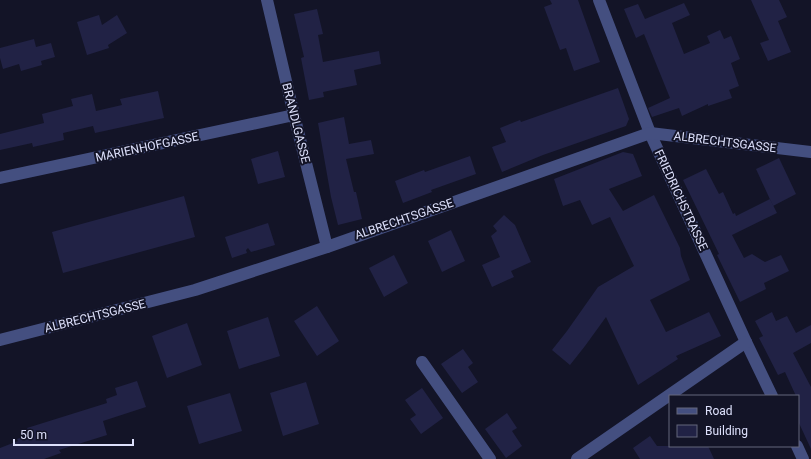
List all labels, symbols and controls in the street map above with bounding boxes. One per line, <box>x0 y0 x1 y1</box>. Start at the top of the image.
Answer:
street label: BRANDLGASSE <box>279 81 313 165</box>
street label: MARIENHOFGASSE <box>94 129 200 165</box>
street label: ALBRECHTSGASSE <box>673 129 777 155</box>
street label: FRIEDRICHSTRASSE <box>651 147 711 253</box>
street label: ALBRECHTSGASSE <box>353 195 455 242</box>
street label: ALBRECHTSGASSE <box>43 297 147 335</box>
legend <box>669 395 799 447</box>
text: Road <box>705 404 733 418</box>
scale bar <box>14 421 133 447</box>
text: Building <box>705 424 748 438</box>
text: 50 m <box>20 428 47 442</box>

